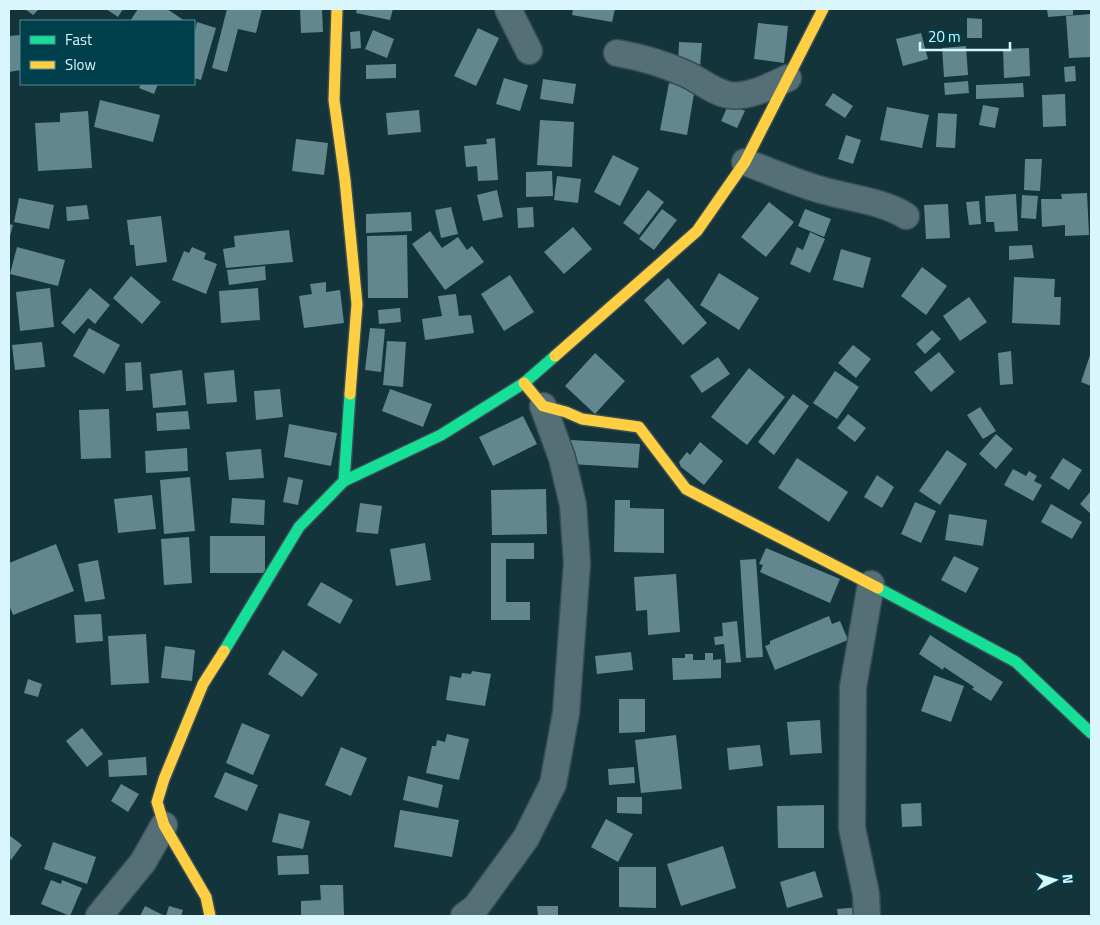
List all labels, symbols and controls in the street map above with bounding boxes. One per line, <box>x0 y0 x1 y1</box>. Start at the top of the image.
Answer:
legend <box>20 20 195 85</box>
scale bar <box>920 20 1010 52</box>
text: 20 m <box>928 25 961 48</box>
text: Fast <box>65 28 93 51</box>
text: Slow <box>65 53 96 76</box>
north arrow <box>1030 855 1080 905</box>
text: N <box>1058 873 1079 885</box>

